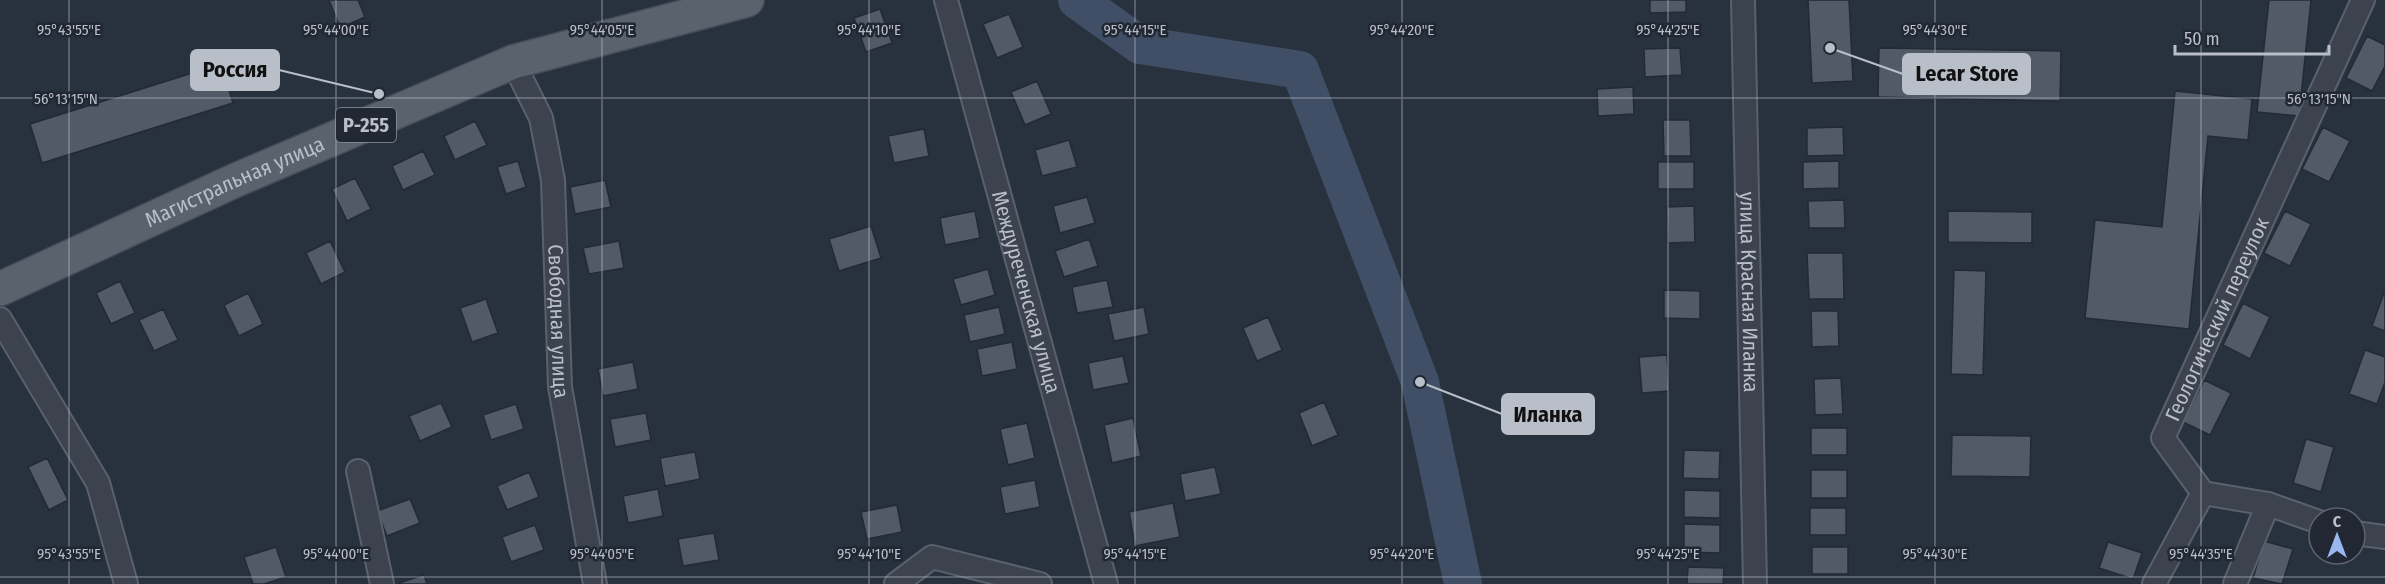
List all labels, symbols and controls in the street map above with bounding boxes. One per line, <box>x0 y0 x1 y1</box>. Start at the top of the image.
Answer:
scale bar <box>2175 18 2330 56</box>
text: 95°43'55"E <box>37 21 101 39</box>
text: 95°44'00"E <box>303 21 369 39</box>
text: 95°44'05"E <box>570 21 634 39</box>
text: 95°44'10"E <box>837 21 901 39</box>
text: 95°44'15"E <box>1104 21 1166 39</box>
text: 95°44'20"E <box>1370 21 1434 39</box>
text: 95°44'25"E <box>1636 21 1700 39</box>
text: 95°44'30"E <box>1903 21 1968 39</box>
text: 50 m <box>2184 28 2220 50</box>
callout: Россия <box>191 50 279 90</box>
callout: Lecar Store <box>1903 54 2030 94</box>
text: Россия <box>203 56 267 83</box>
text: Lecar Store <box>1916 60 2018 87</box>
text: 56°13'15"N <box>34 90 98 108</box>
text: 56°13'15"N <box>2287 90 2351 108</box>
road number: Р-255 <box>336 108 396 142</box>
street label: Магистральная улица <box>141 131 328 233</box>
street label: Междуреченская улица <box>986 188 1066 396</box>
street label: улица Красная Иланка <box>1734 191 1764 393</box>
street label: Геологический переулок <box>2159 213 2275 425</box>
street label: Свободная улица <box>542 244 575 400</box>
callout: Иланка <box>1502 394 1594 434</box>
text: Иланка <box>1514 401 1582 428</box>
north arrow <box>2307 506 2367 566</box>
text: С <box>2333 512 2342 531</box>
text: 95°43'55"E <box>37 545 101 563</box>
text: 95°44'00"E <box>303 545 369 563</box>
text: 95°44'05"E <box>570 545 634 563</box>
text: 95°44'10"E <box>837 545 901 563</box>
text: 95°44'15"E <box>1104 545 1166 563</box>
text: 95°44'20"E <box>1370 545 1434 563</box>
text: 95°44'25"E <box>1636 545 1700 563</box>
text: 95°44'30"E <box>1903 545 1968 563</box>
text: 95°44'35"E <box>2169 545 2233 563</box>

